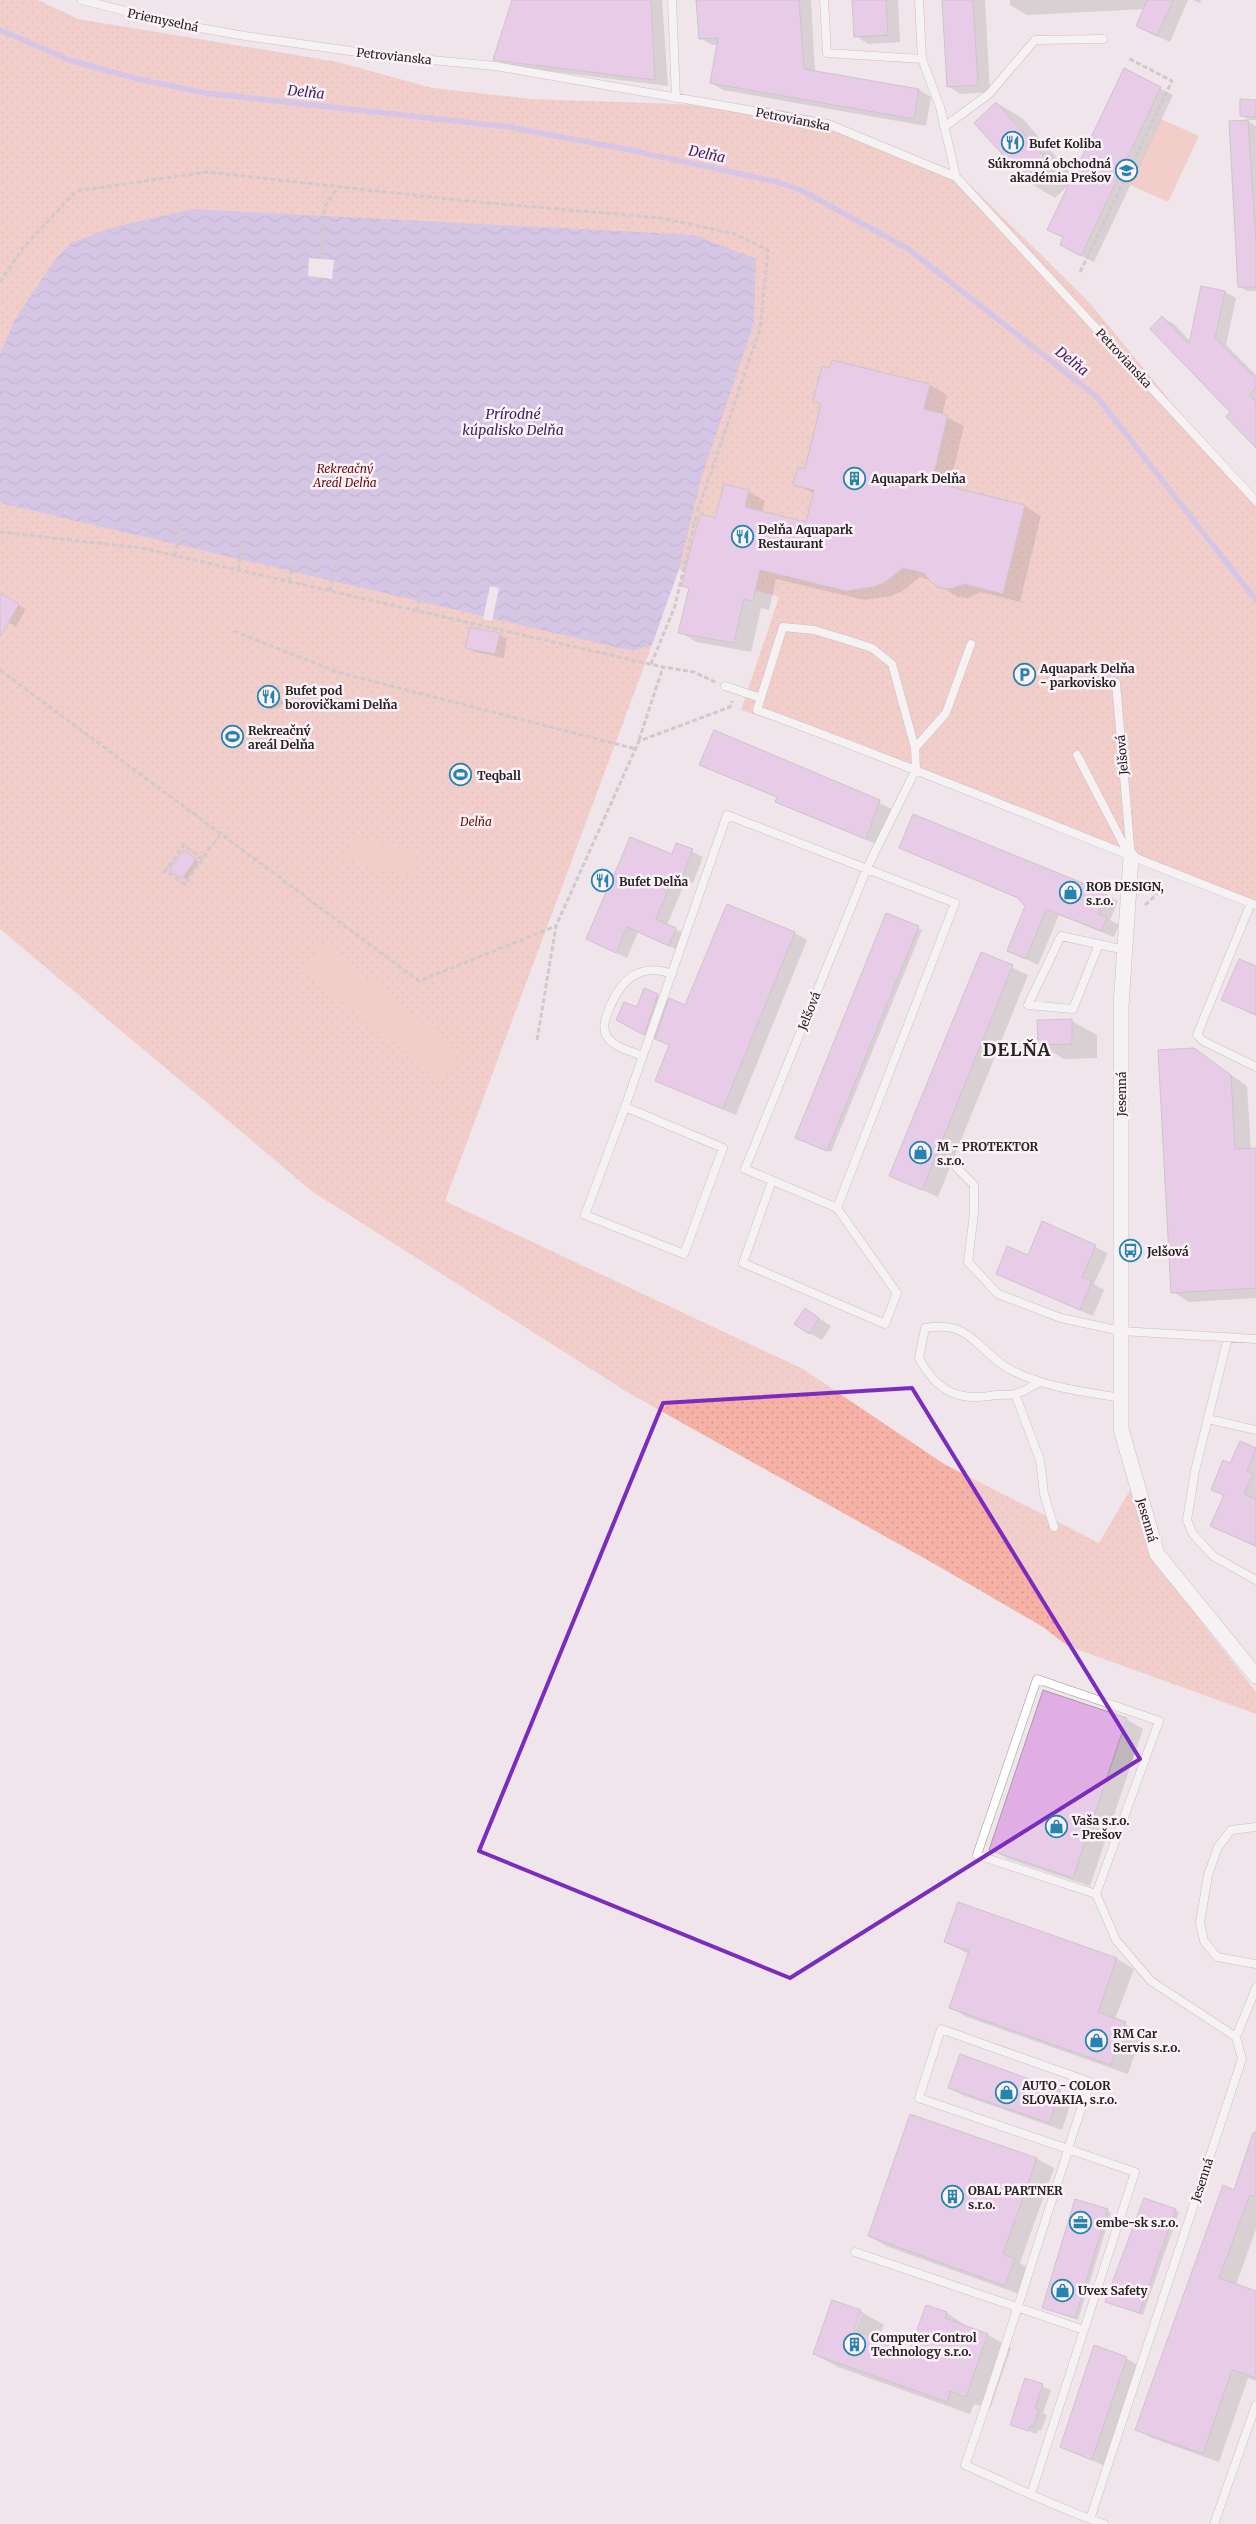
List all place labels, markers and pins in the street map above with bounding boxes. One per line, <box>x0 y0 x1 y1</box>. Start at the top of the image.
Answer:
restaurant icon: Bufet Koliba <box>1001 131 1025 155</box>
place label: Bufet Koliba <box>1029 136 1102 151</box>
place label: Súkromná obchodná akadémia Prešov <box>988 156 1112 185</box>
school or university icon: Súkromná obchodná akadémia Prešov <box>1115 158 1139 182</box>
building icon: Aquapark Delňa <box>843 466 867 490</box>
place label: Aquapark Delňa <box>870 471 966 486</box>
place label: Delňa Aquapark Restaurant <box>758 522 853 551</box>
restaurant icon: Delňa Aquapark Restaurant <box>730 524 754 548</box>
place label: Aquapark Delňa - parkovisko <box>1039 661 1135 690</box>
parking icon: Aquapark Delňa - parkovisko <box>1012 663 1036 687</box>
place label: Bufet pod borovičkami Delňa <box>285 683 398 712</box>
restaurant icon: Bufet pod borovičkami Delňa <box>257 685 281 709</box>
place label: Rekreačný areál Delňa <box>248 723 315 752</box>
sports icon: Rekreačný areál Delňa <box>220 725 244 749</box>
sports icon: Teqball <box>449 763 473 787</box>
place label: Teqball <box>477 768 521 783</box>
restaurant icon: Bufet Delňa <box>591 869 615 893</box>
place label: Bufet Delňa <box>619 874 689 889</box>
place label: ROB DESIGN, s.r.o. <box>1086 879 1164 908</box>
shop icon: ROB DESIGN, s.r.o. <box>1058 881 1082 905</box>
place label: M - PROTEKTOR s.r.o. <box>937 1139 1038 1168</box>
shop icon: M - PROTEKTOR s.r.o. <box>909 1141 933 1165</box>
bus stop icon: Jelšová <box>1119 1239 1143 1263</box>
place label: Jelšová <box>1146 1244 1189 1259</box>
place label: Vaša s.r.o. - Prešov <box>1071 1813 1130 1842</box>
shop icon: Vaša s.r.o. - Prešov <box>1044 1815 1068 1839</box>
place label: RM Car Servis s.r.o. <box>1113 2026 1180 2055</box>
shop icon: RM Car Servis s.r.o. <box>1085 2028 1109 2052</box>
place label: AUTO - COLOR SLOVAKIA, s.r.o. <box>1021 2078 1117 2107</box>
shop icon: AUTO - COLOR SLOVAKIA, s.r.o. <box>994 2080 1018 2104</box>
place label: OBAL PARTNER s.r.o. <box>968 2183 1063 2212</box>
building icon: OBAL PARTNER s.r.o. <box>940 2185 964 2209</box>
office icon: embe-sk s.r.o. <box>1068 2210 1092 2234</box>
place label: embe-sk s.r.o. <box>1096 2215 1179 2230</box>
shop icon: Uvex Safety <box>1050 2278 1074 2302</box>
place label: Uvex Safety <box>1078 2283 1149 2298</box>
place label: Computer Control Technology s.r.o. <box>871 2330 977 2359</box>
building icon: Computer Control Technology s.r.o. <box>843 2332 867 2356</box>

